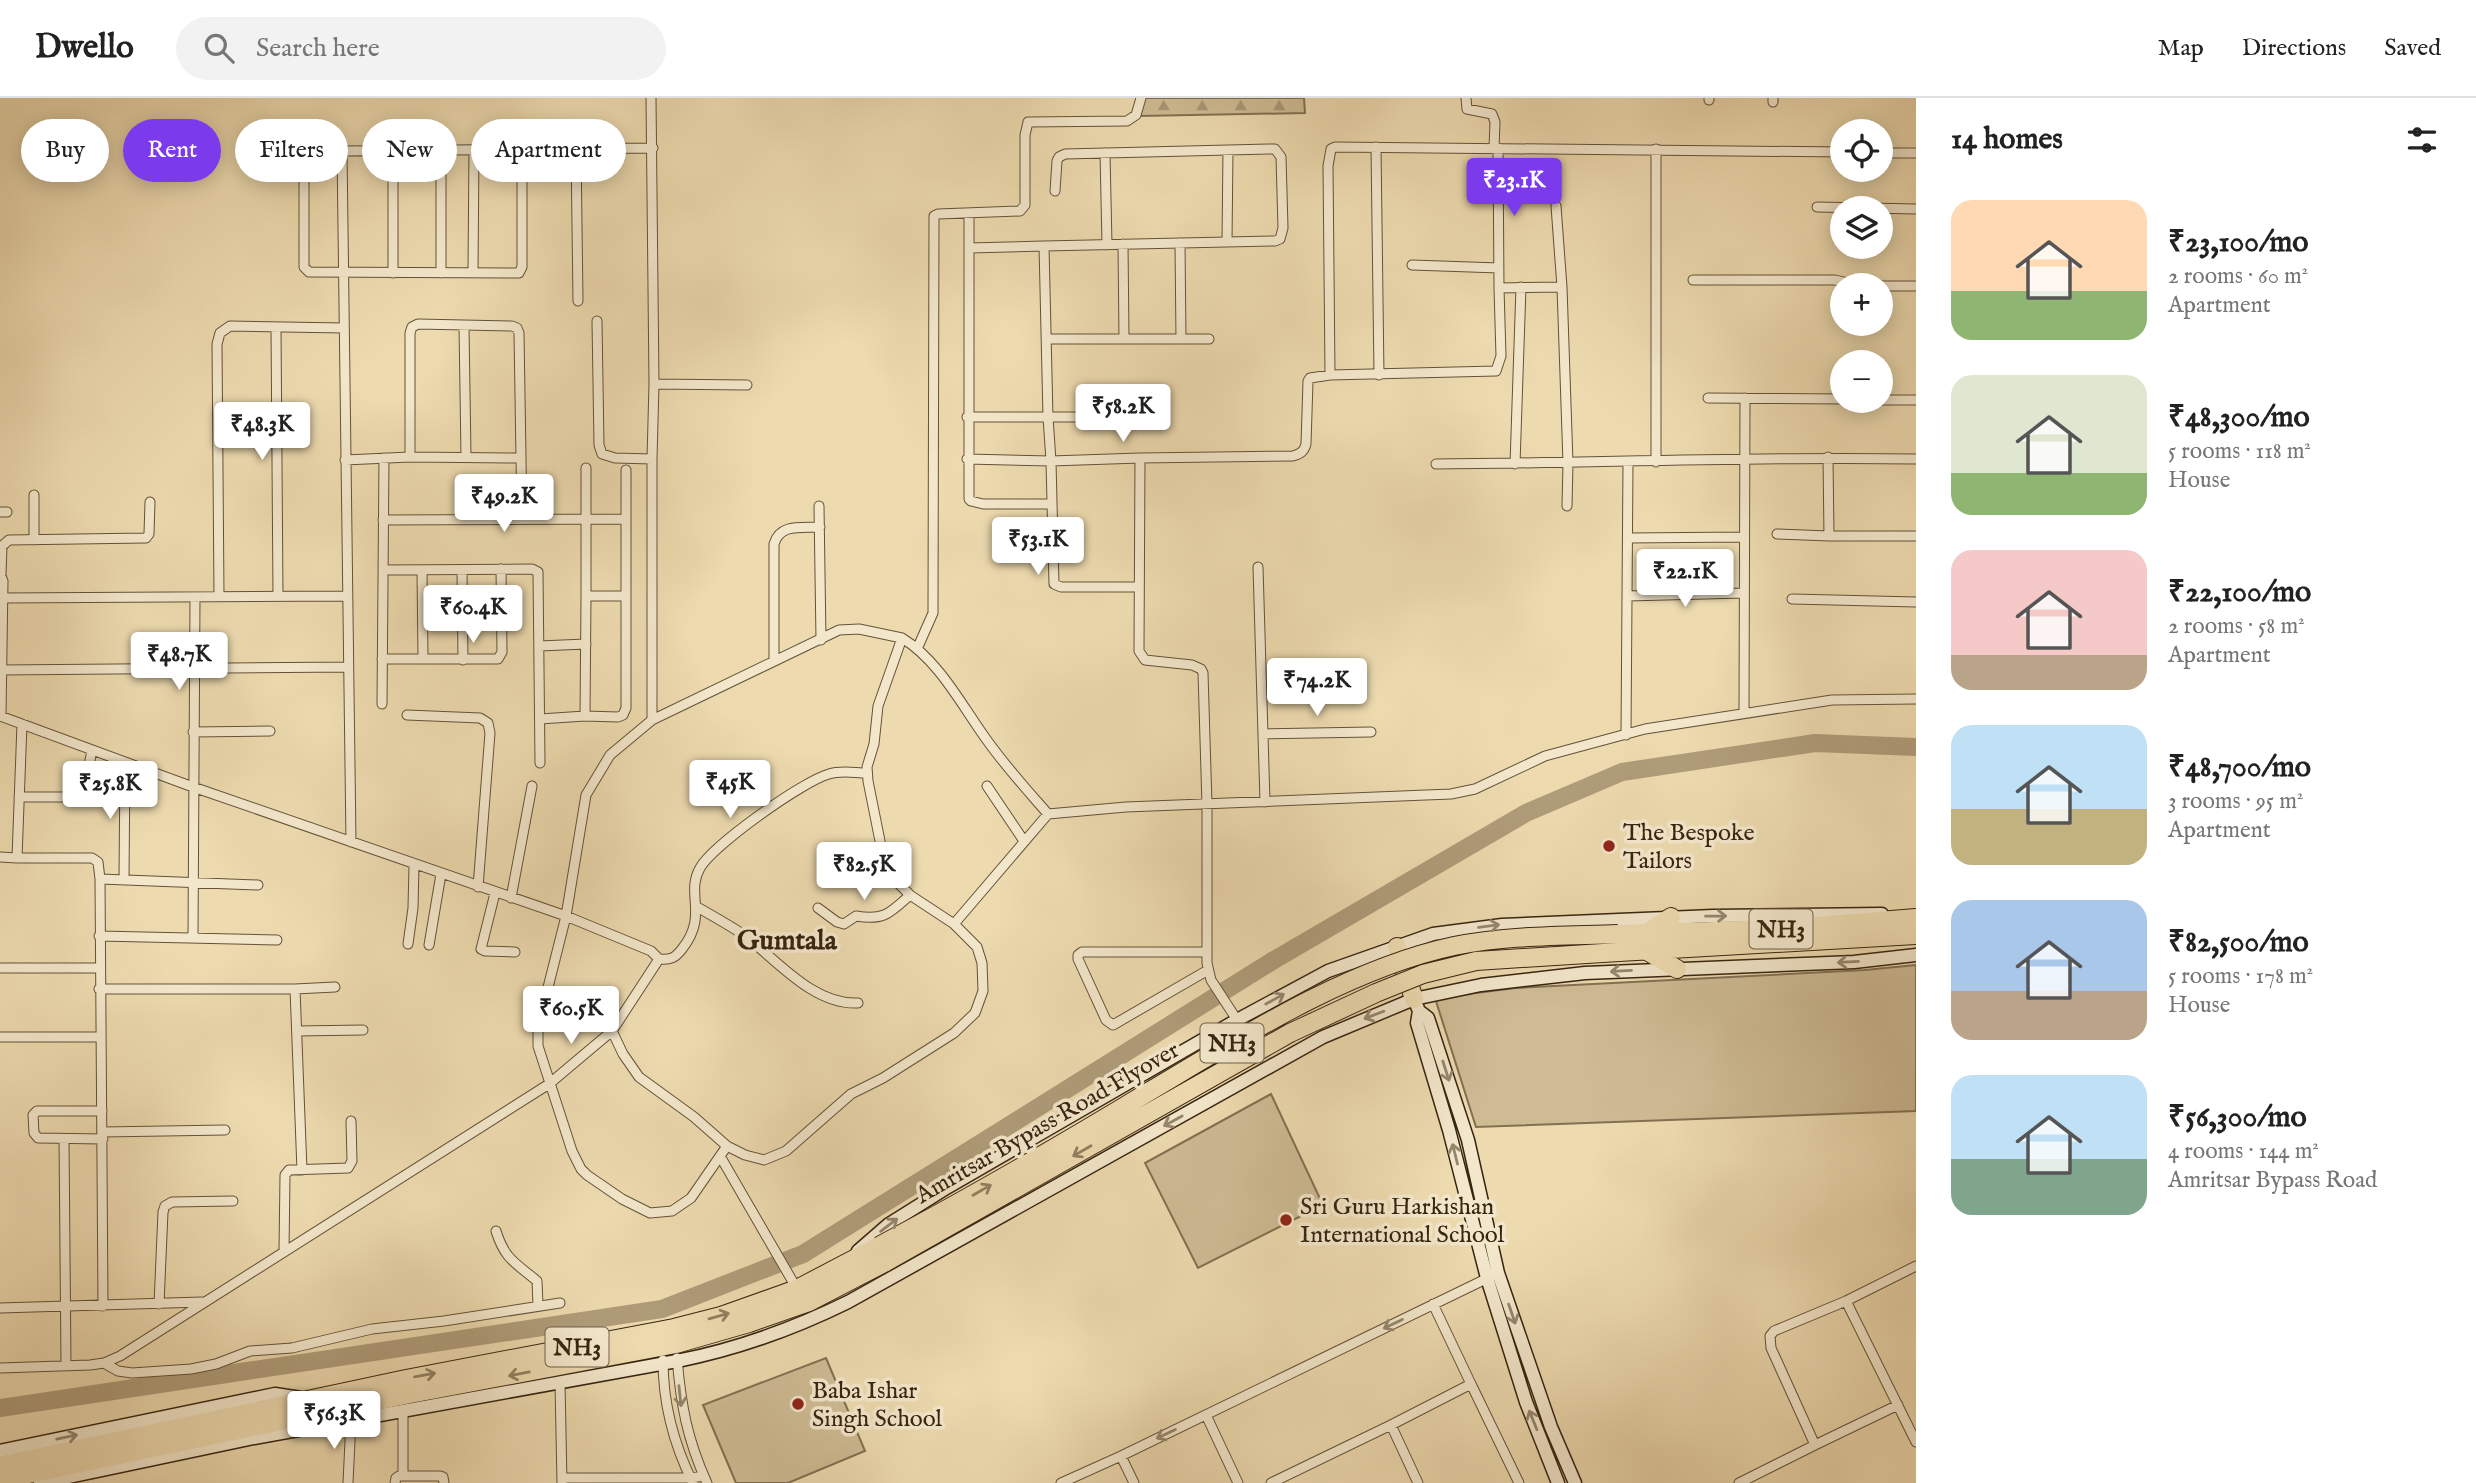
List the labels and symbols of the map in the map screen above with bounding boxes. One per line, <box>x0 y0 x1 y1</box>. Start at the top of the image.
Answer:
pin: ₹23.1K <box>1457 158 1571 218</box>
pin: ₹58.2K <box>1066 384 1180 444</box>
pin: ₹48.3K <box>205 402 319 462</box>
pin: ₹49.2K <box>447 474 561 534</box>
pin: ₹53.1K <box>981 518 1095 577</box>
pin: ₹22.1K <box>1628 550 1742 609</box>
pin: ₹60.4K <box>416 586 530 645</box>
pin: ₹48.7K <box>122 632 236 692</box>
pin: ₹74.2K <box>1260 658 1374 718</box>
pin: ₹45K <box>689 760 771 820</box>
pin: ₹25.8K <box>53 762 167 821</box>
place label: The Bespoke Tailors <box>1623 818 1754 877</box>
marker: The Bespoke Tailors <box>1601 838 1617 854</box>
pin: ₹82.5K <box>807 842 921 902</box>
one-way arrow <box>1704 909 1727 923</box>
road number: NH3 <box>1750 909 1812 948</box>
one-way arrow <box>1477 920 1500 933</box>
district label: Gumtala <box>737 924 838 959</box>
one-way arrow <box>1837 955 1860 968</box>
one-way arrow <box>1610 965 1633 978</box>
pin: ₹60.5K <box>514 986 628 1046</box>
one-way arrow <box>1264 992 1285 1006</box>
one-way arrow <box>1364 1009 1385 1022</box>
road number: NH3 <box>1200 1024 1264 1062</box>
street label: Amritsar Bypass Road Flyover <box>909 1035 1185 1212</box>
one-way arrow <box>1440 1060 1453 1082</box>
one-way arrow <box>1164 1114 1184 1128</box>
one-way arrow <box>1073 1144 1093 1158</box>
one-way arrow <box>1448 1144 1461 1166</box>
one-way arrow <box>972 1183 992 1197</box>
place label: Sri Guru Harkishan International School <box>1300 1192 1505 1251</box>
marker: Sri Guru Harkishan International School <box>1278 1212 1294 1228</box>
one-way arrow <box>879 1218 897 1233</box>
one-way arrow <box>1506 1303 1519 1325</box>
one-way arrow <box>708 1308 730 1321</box>
one-way arrow <box>1383 1318 1404 1331</box>
road number: NH3 <box>546 1328 608 1366</box>
one-way arrow <box>413 1368 435 1382</box>
one-way arrow <box>508 1368 531 1381</box>
place label: Baba Ishar Singh School <box>812 1376 943 1435</box>
one-way arrow <box>674 1384 687 1407</box>
pin: ₹56.3K <box>277 1392 391 1451</box>
marker: Baba Ishar Singh School <box>790 1396 806 1412</box>
one-way arrow <box>1526 1409 1539 1431</box>
one-way arrow <box>1156 1428 1177 1442</box>
one-way arrow <box>55 1430 78 1444</box>

